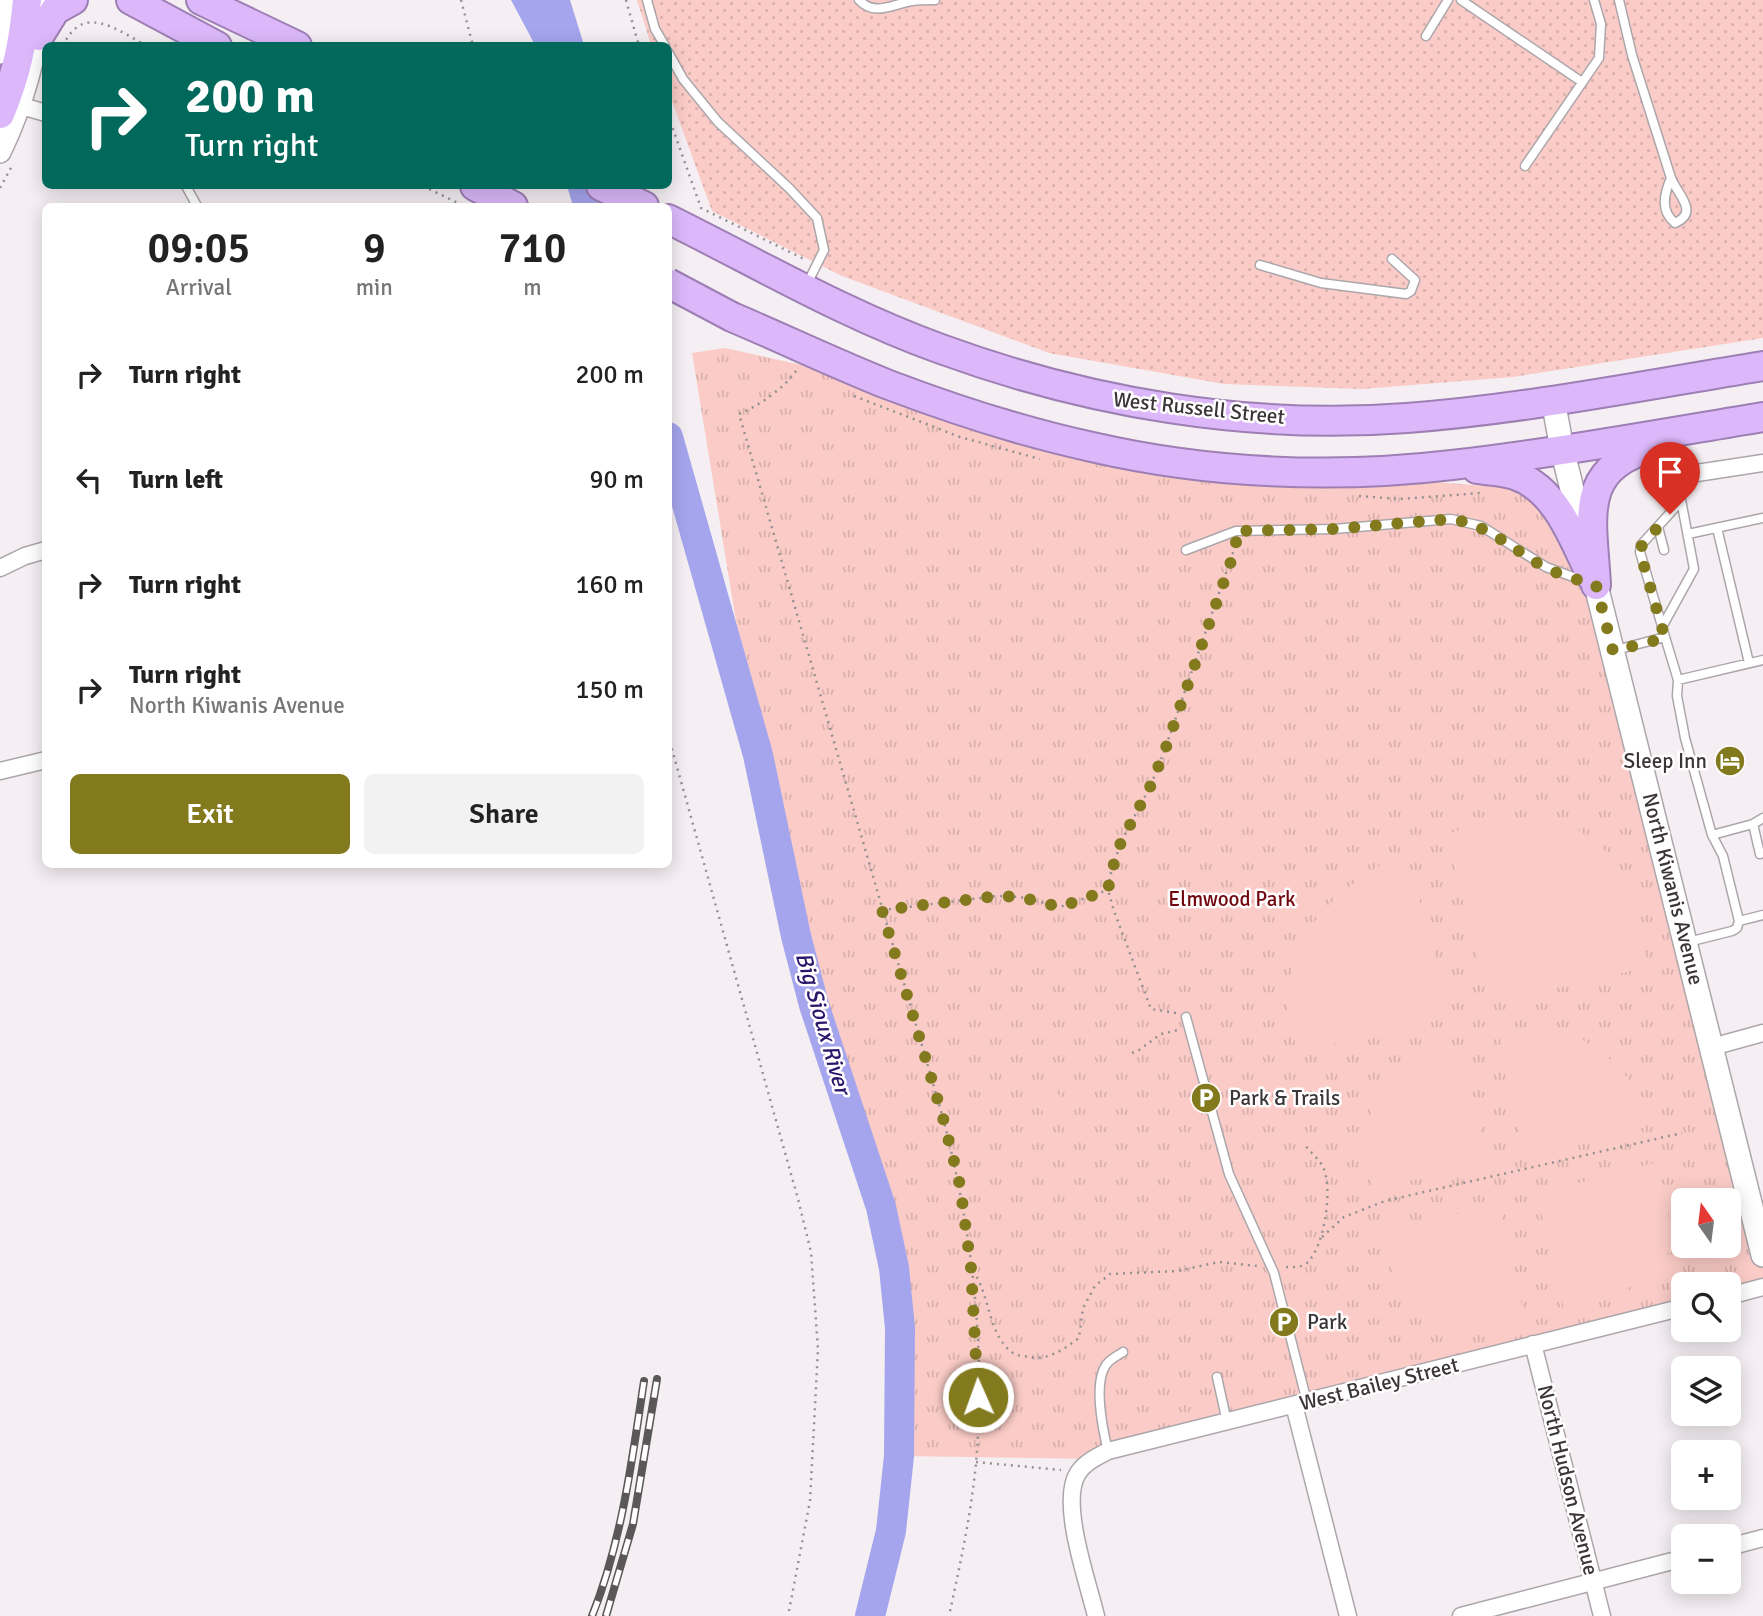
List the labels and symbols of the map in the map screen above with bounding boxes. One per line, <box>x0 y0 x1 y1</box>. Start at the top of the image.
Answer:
street label: West Russell Street <box>1112 386 1286 430</box>
pin <box>1640 442 1700 514</box>
hotel icon: Sleep Inn <box>1713 744 1747 778</box>
place label: Sleep Inn <box>1624 748 1707 774</box>
street label: North Kiwanis Avenue <box>1637 790 1709 988</box>
park label: Elmwood Park <box>1168 886 1296 912</box>
water label: Big Sioux River <box>789 949 858 1101</box>
parking icon: Park & Trails <box>1189 1081 1223 1115</box>
place label: Park & Trails <box>1229 1085 1340 1111</box>
north arrow <box>1671 1188 1741 1258</box>
parking icon: Park <box>1267 1305 1301 1339</box>
place label: Park <box>1307 1309 1348 1335</box>
street label: West Bailey Street <box>1297 1352 1461 1416</box>
position arrow <box>941 1360 1015 1434</box>
street label: North Hudson Avenue <box>1532 1382 1604 1578</box>

